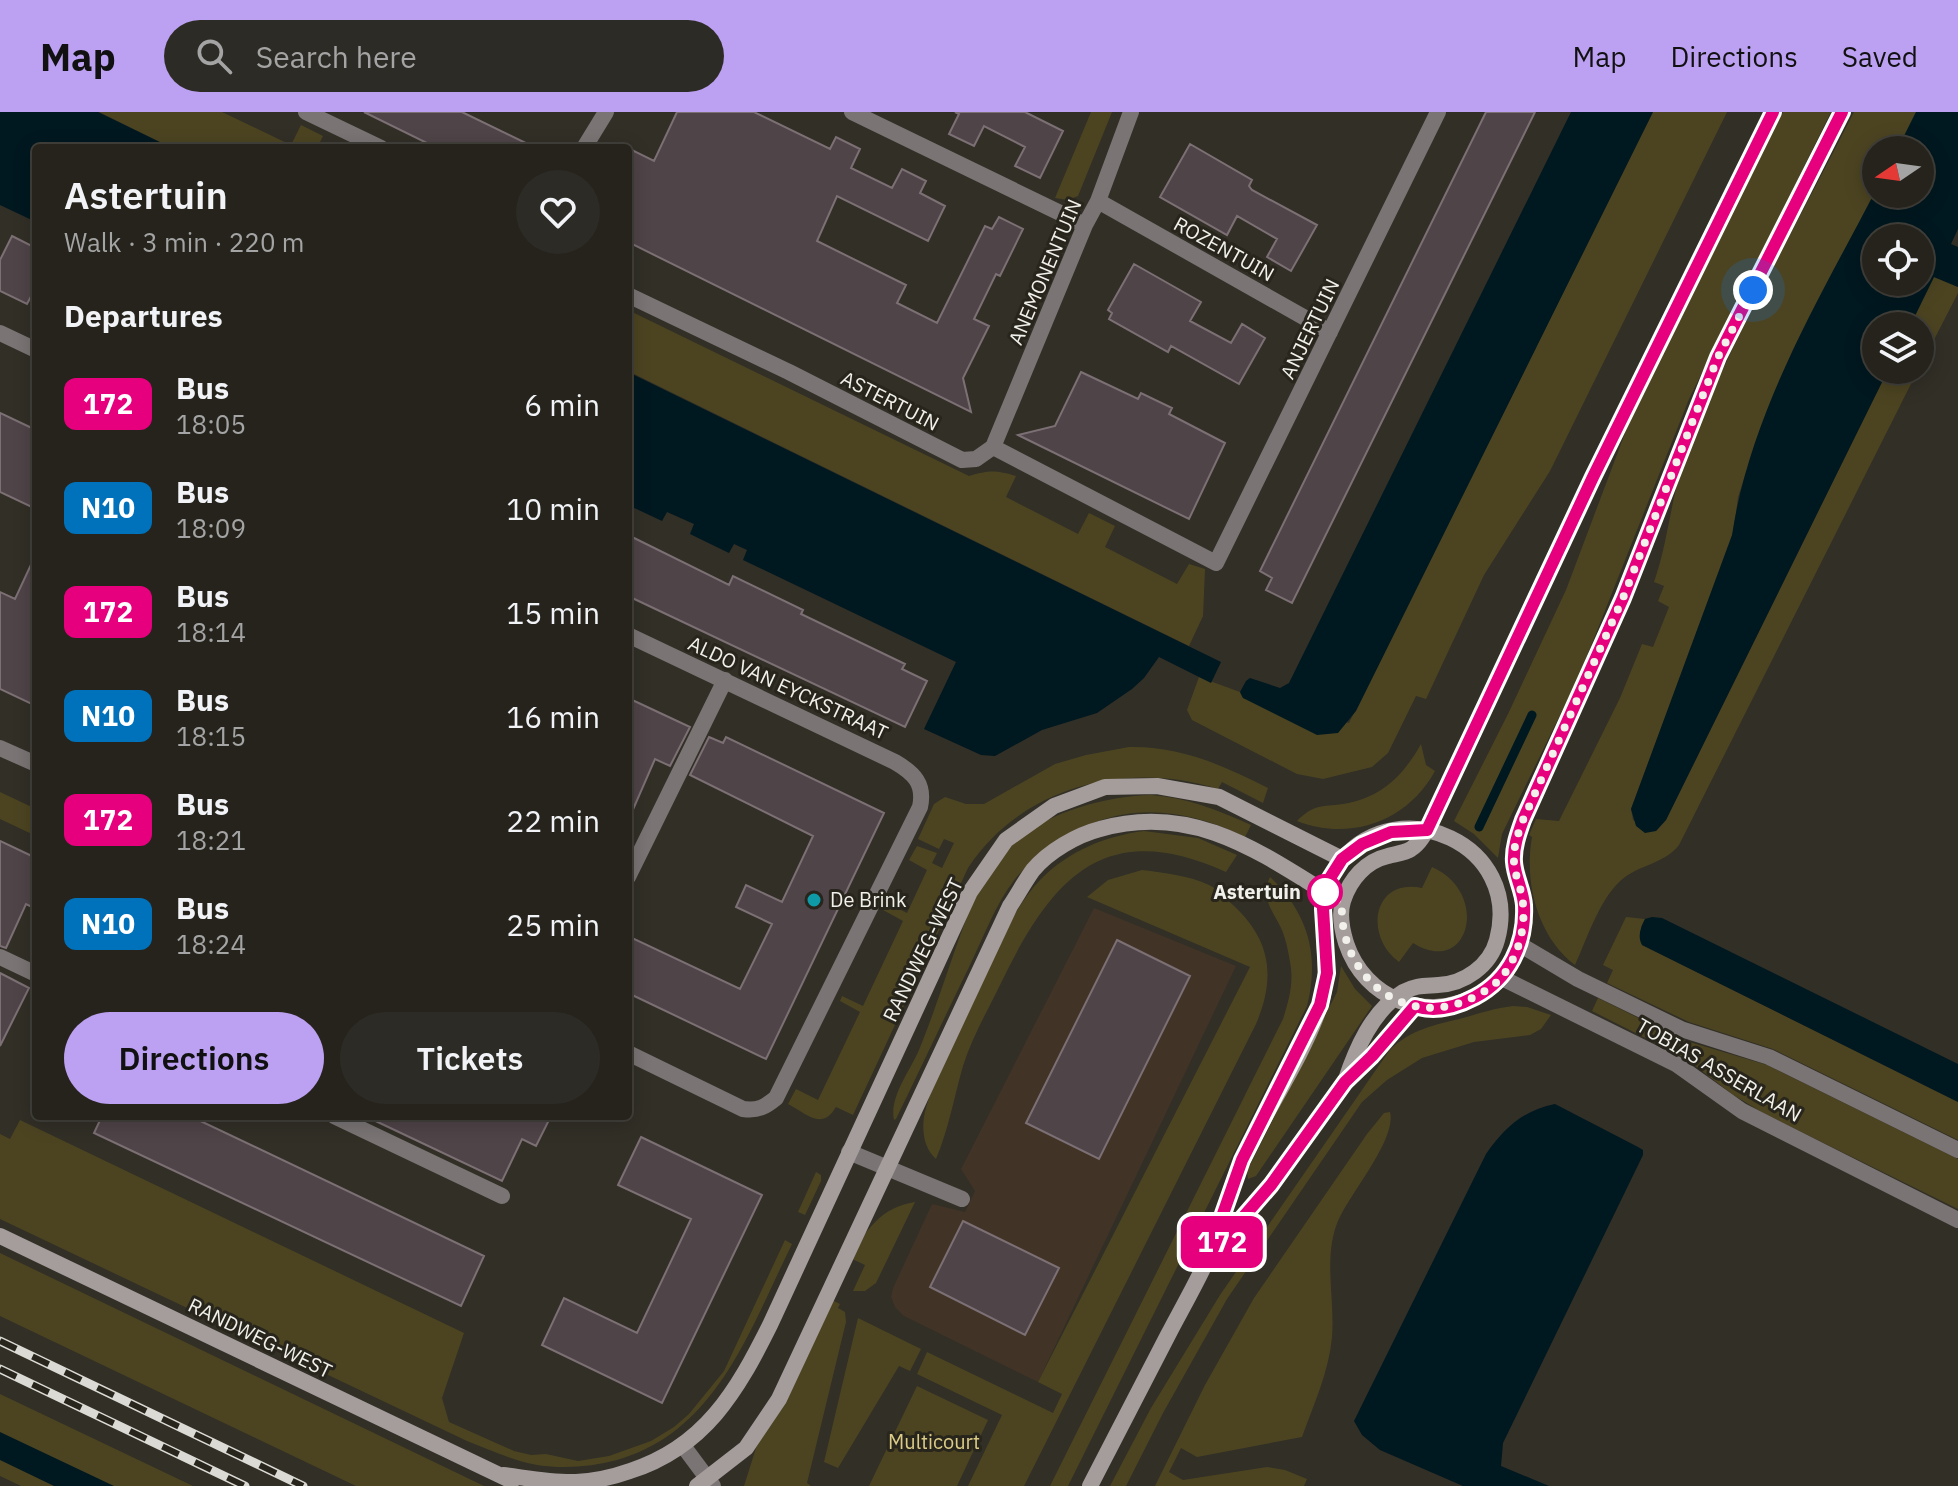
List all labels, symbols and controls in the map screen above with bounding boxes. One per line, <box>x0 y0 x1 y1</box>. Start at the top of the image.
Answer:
search box <box>164 20 724 92</box>
text: Map <box>40 32 116 81</box>
icon: search <box>192 34 236 78</box>
text: Search here <box>256 37 417 76</box>
text: Map <box>1572 38 1626 75</box>
text: Directions <box>1670 38 1798 75</box>
text: Saved <box>1842 38 1918 75</box>
north arrow <box>1862 136 1934 208</box>
map controls <box>1862 136 1934 384</box>
text: Astertuin <box>64 170 228 219</box>
button: heart <box>516 170 600 254</box>
street label: ANEMONENTUIN <box>1002 195 1087 349</box>
street label: ROZENTUIN <box>1169 210 1279 287</box>
button: locate <box>1862 224 1934 296</box>
text: Walk · 3 min · 220 m <box>64 225 304 259</box>
your location <box>1733 270 1773 310</box>
street label: ANJERTUIN <box>1274 274 1345 383</box>
text: Departures <box>64 296 223 335</box>
button: layers <box>1862 312 1934 384</box>
street label: ASTERTUIN <box>837 364 944 437</box>
text: Bus <box>176 368 229 407</box>
text: 172 <box>83 385 133 422</box>
text: 6 min <box>524 385 600 424</box>
text: 18:05 <box>176 407 246 441</box>
text: Bus <box>176 472 229 511</box>
text: N10 <box>81 489 135 526</box>
text: 10 min <box>506 489 600 528</box>
text: 18:09 <box>176 511 246 545</box>
text: Bus <box>176 576 229 615</box>
text: 172 <box>83 593 133 630</box>
text: 15 min <box>506 593 600 632</box>
text: 18:14 <box>176 615 246 649</box>
street label: ALDO VAN EYCKSTRAAT <box>684 629 892 746</box>
text: Bus <box>176 680 229 719</box>
text: N10 <box>81 697 135 734</box>
text: 16 min <box>506 697 600 736</box>
text: 18:15 <box>176 719 246 753</box>
text: Bus <box>176 784 229 823</box>
text: 172 <box>83 801 133 838</box>
text: 22 min <box>506 801 600 840</box>
text: 18:21 <box>176 823 246 857</box>
street label: RANDWEG-WEST <box>876 873 969 1026</box>
marker: Astertuin <box>1308 875 1342 909</box>
place label: Astertuin <box>1213 878 1301 905</box>
place label: De Brink <box>830 886 907 913</box>
text: Bus <box>176 888 229 927</box>
marker: De Brink <box>805 891 823 909</box>
text: N10 <box>81 905 135 942</box>
text: 25 min <box>506 905 600 944</box>
text: 18:24 <box>176 927 246 961</box>
street label: TOBIAS ASSERLAAN <box>1632 1011 1807 1128</box>
button: Directions <box>64 1012 324 1104</box>
button: Tickets <box>340 1012 600 1104</box>
line badge: 172 <box>1176 1216 1268 1268</box>
text: 172 <box>1197 1223 1247 1260</box>
street label: RANDWEG-WEST <box>184 1291 337 1384</box>
park label: Multicourt <box>888 1428 980 1455</box>

